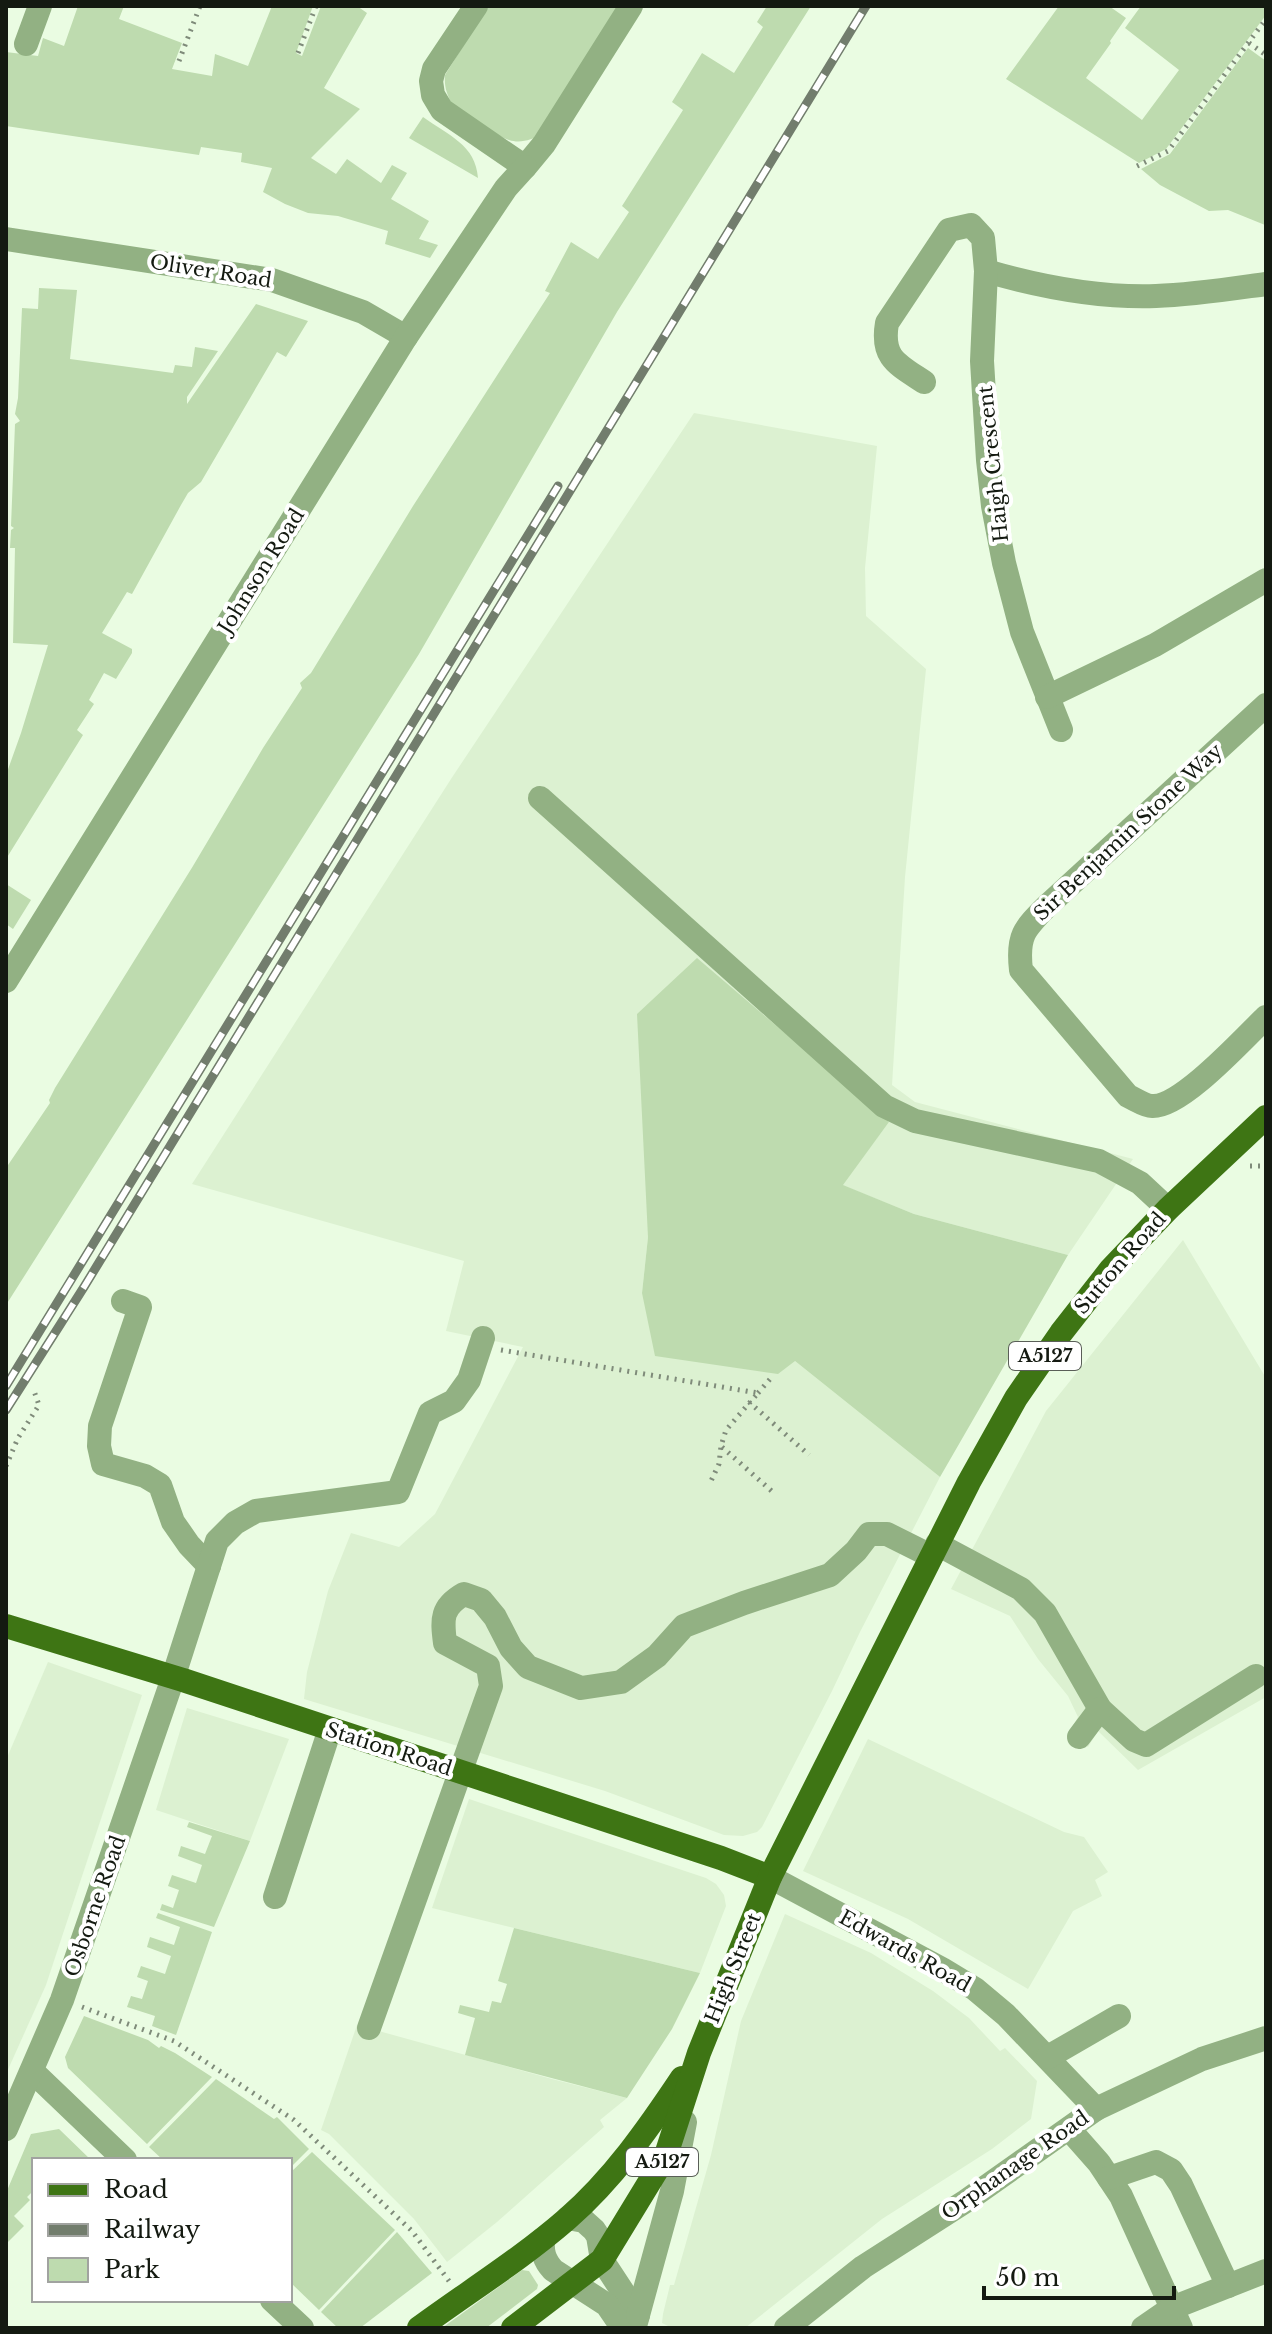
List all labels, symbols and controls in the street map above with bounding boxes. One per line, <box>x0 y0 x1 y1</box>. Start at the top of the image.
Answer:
street label: Oliver Road <box>148 250 274 292</box>
street label: Haigh Crescent <box>973 384 1013 543</box>
street label: Johnson Road <box>211 504 309 640</box>
street label: Sir Benjamin Stone Way <box>1029 738 1227 926</box>
street label: Sutton Road <box>1069 1207 1171 1319</box>
road number: A5127 <box>1009 1342 1081 1370</box>
street label: Station Road <box>323 1717 455 1781</box>
street label: Osborne Road <box>60 1832 130 1980</box>
street label: Edwards Road <box>835 1905 975 1997</box>
street label: High Street <box>700 1909 766 2027</box>
street label: Orphanage Road <box>937 2105 1093 2225</box>
road number: A5127 <box>626 2148 698 2176</box>
legend <box>32 2158 292 2302</box>
text: Road <box>104 2175 168 2204</box>
text: Railway <box>104 2215 201 2244</box>
scale bar <box>984 2250 1174 2300</box>
text: Park <box>104 2255 160 2284</box>
text: 50 m <box>996 2263 1060 2292</box>

